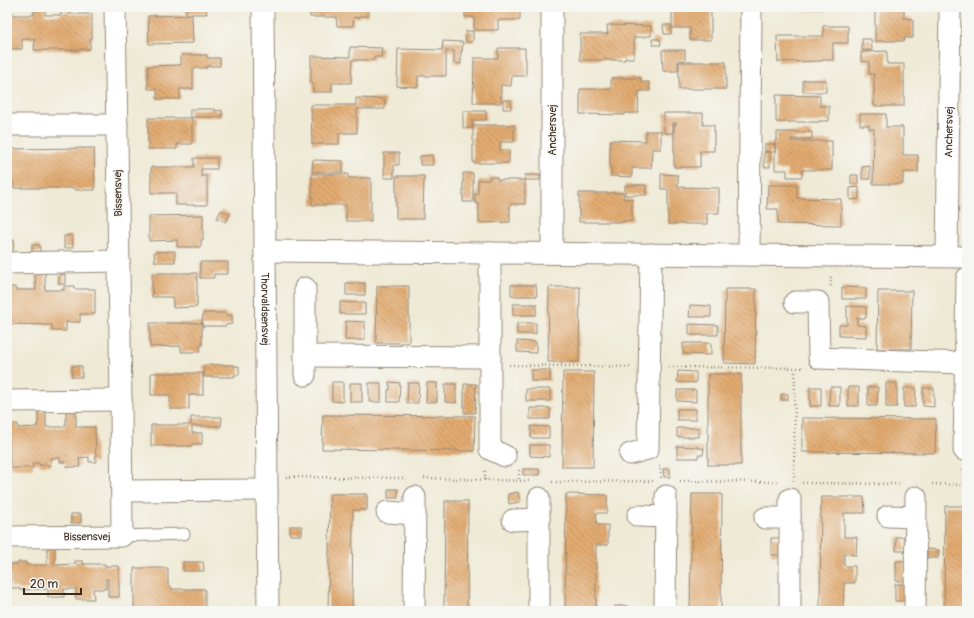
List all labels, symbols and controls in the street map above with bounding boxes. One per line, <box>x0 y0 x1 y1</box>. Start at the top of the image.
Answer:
street label: Anchersvej <box>546 104 559 156</box>
street label: Anchersvej <box>942 106 955 158</box>
street label: Bissensvej <box>111 169 125 217</box>
street label: Thorvaldsensvej <box>259 272 272 346</box>
street label: Bissensvej <box>63 530 111 543</box>
scale bar <box>24 570 81 596</box>
text: 20 m <box>30 577 59 592</box>

